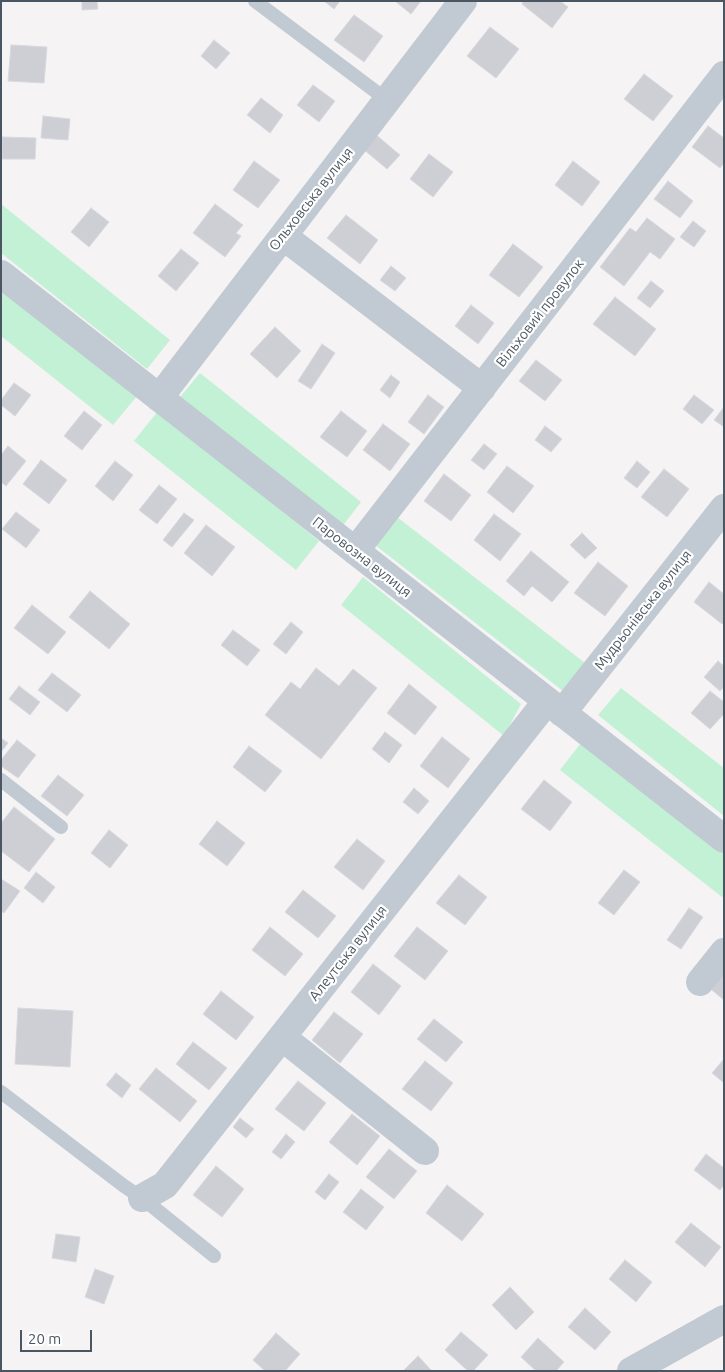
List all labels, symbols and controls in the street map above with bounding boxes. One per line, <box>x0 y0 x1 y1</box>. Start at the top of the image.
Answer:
street label: Ольховська вулиця <box>265 144 357 254</box>
street label: Вільховий провулок <box>493 256 587 370</box>
street label: Паровозна вулиця <box>309 513 415 601</box>
street label: Мудрьонівська вулиця <box>591 547 695 673</box>
street label: Алеутська вулиця <box>306 902 390 1004</box>
scale bar <box>22 1320 95 1352</box>
text: 20 m <box>28 1330 61 1347</box>

